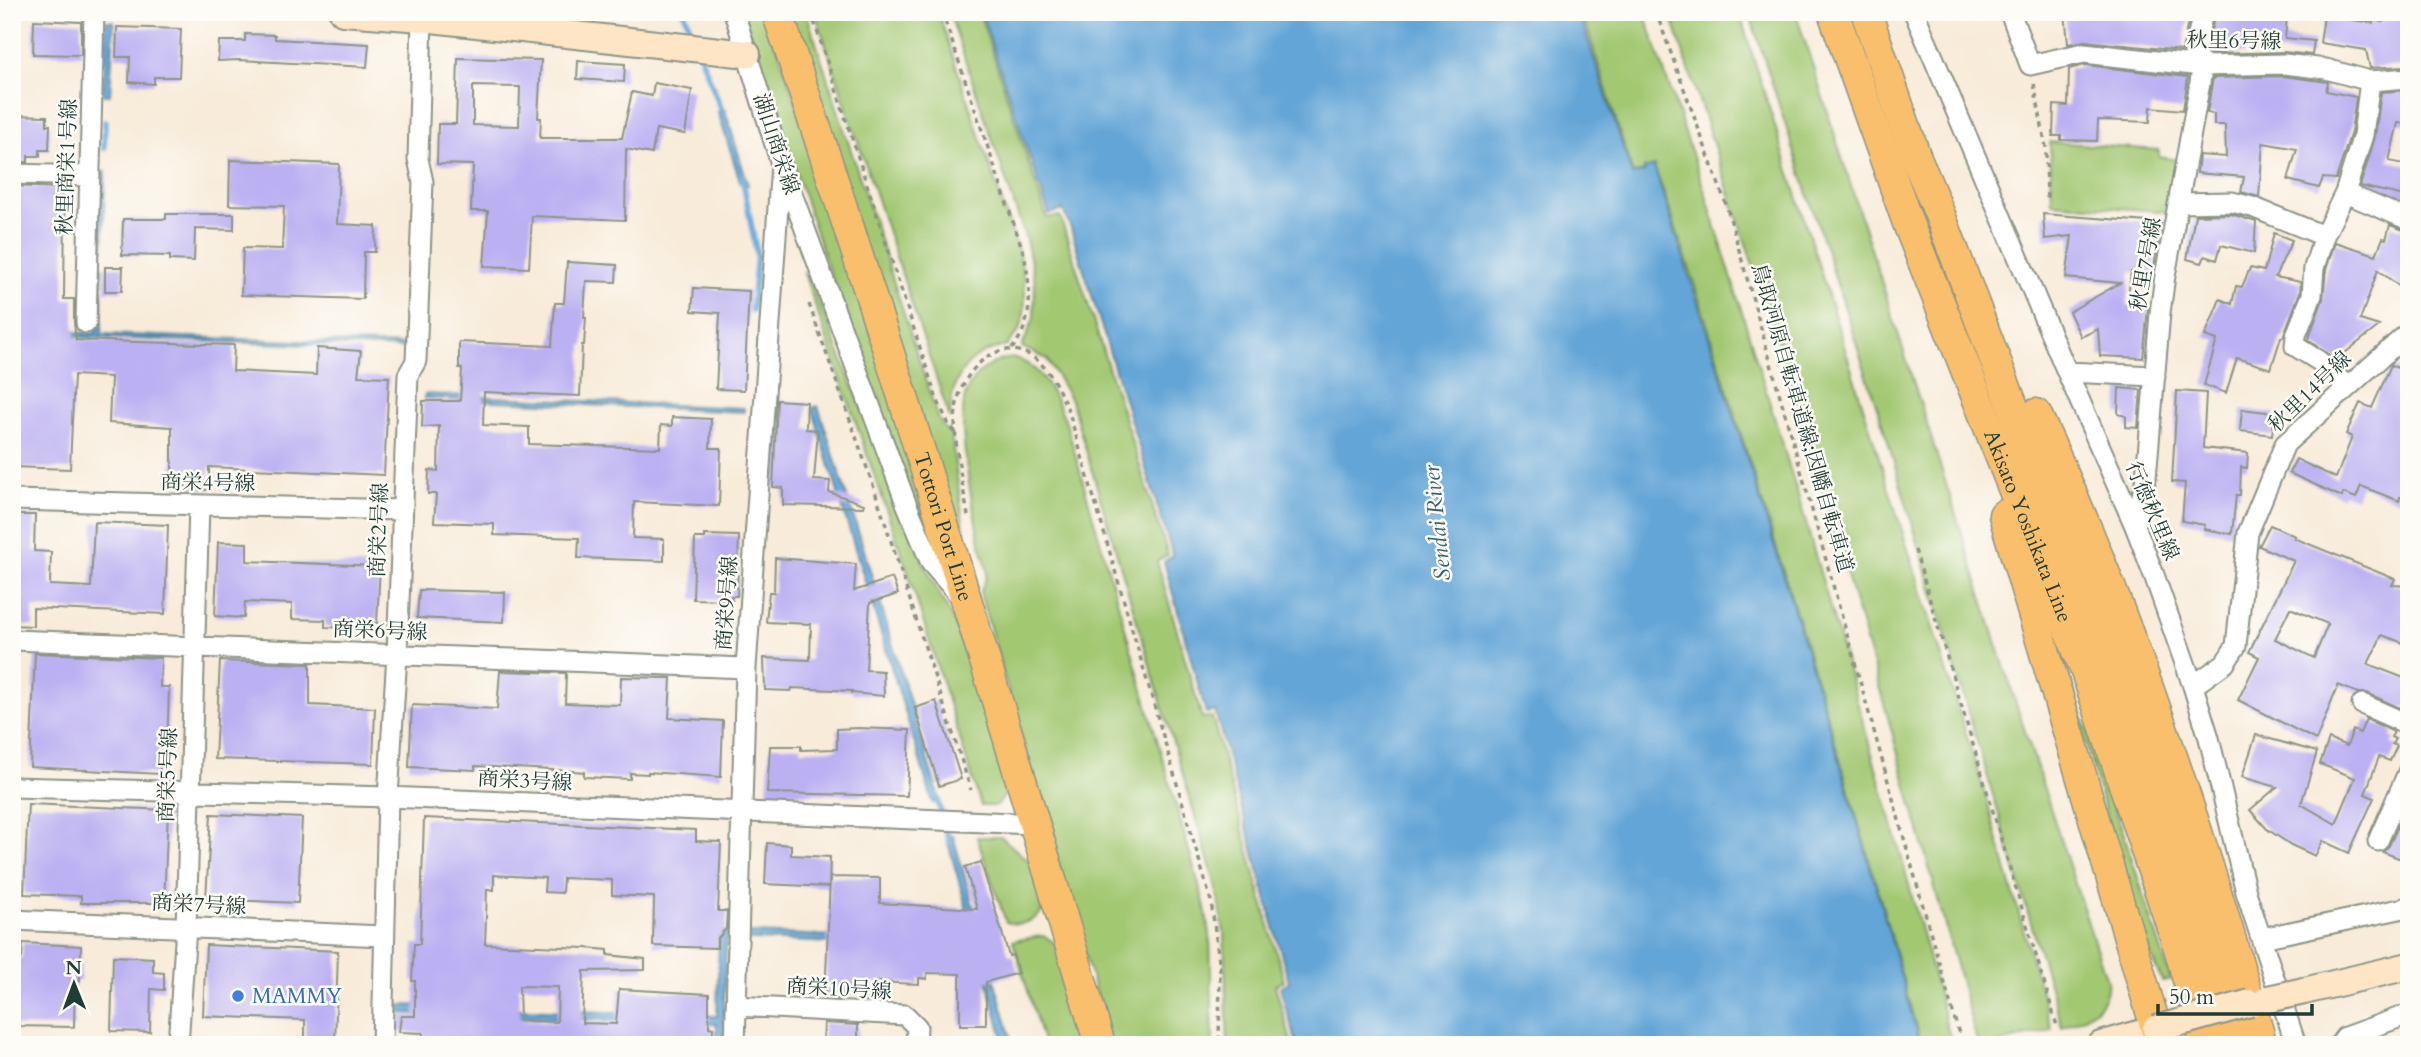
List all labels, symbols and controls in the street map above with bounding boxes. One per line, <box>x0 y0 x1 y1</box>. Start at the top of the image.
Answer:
street label: 秋里6号線 <box>2186 26 2282 56</box>
street label: 湖山商栄線 <box>746 90 806 198</box>
street label: 秋里商栄1号線 <box>50 98 84 236</box>
street label: 秋里7号線 <box>2123 215 2169 313</box>
street label: 鳥取河原自転車道線;因幡自転車道 <box>1744 260 1860 576</box>
street label: 秋里14号線 <box>2262 345 2358 439</box>
street label: Akisato Yoshikata Line <box>1977 425 2080 627</box>
street label: Tottori Port Line <box>907 449 980 605</box>
street label: 行徳秋里線 <box>2118 457 2186 565</box>
water label: Sendai River <box>1415 462 1459 583</box>
street label: 商栄4号線 <box>160 468 256 498</box>
street label: 商栄2号線 <box>363 482 395 578</box>
street label: 商栄9号線 <box>709 555 745 651</box>
street label: 商栄6号線 <box>332 615 428 647</box>
street label: 商栄5号線 <box>152 727 184 823</box>
street label: 商栄3号線 <box>477 764 573 798</box>
street label: 商栄7号線 <box>151 888 247 922</box>
north arrow <box>38 948 108 1018</box>
text: N <box>65 955 83 981</box>
street label: 商栄10号線 <box>786 972 892 1006</box>
scale bar <box>2158 973 2312 1017</box>
place label: MAMMY <box>252 982 342 1011</box>
text: 50 m <box>2169 983 2214 1012</box>
marker: MAMMY <box>230 988 246 1004</box>

